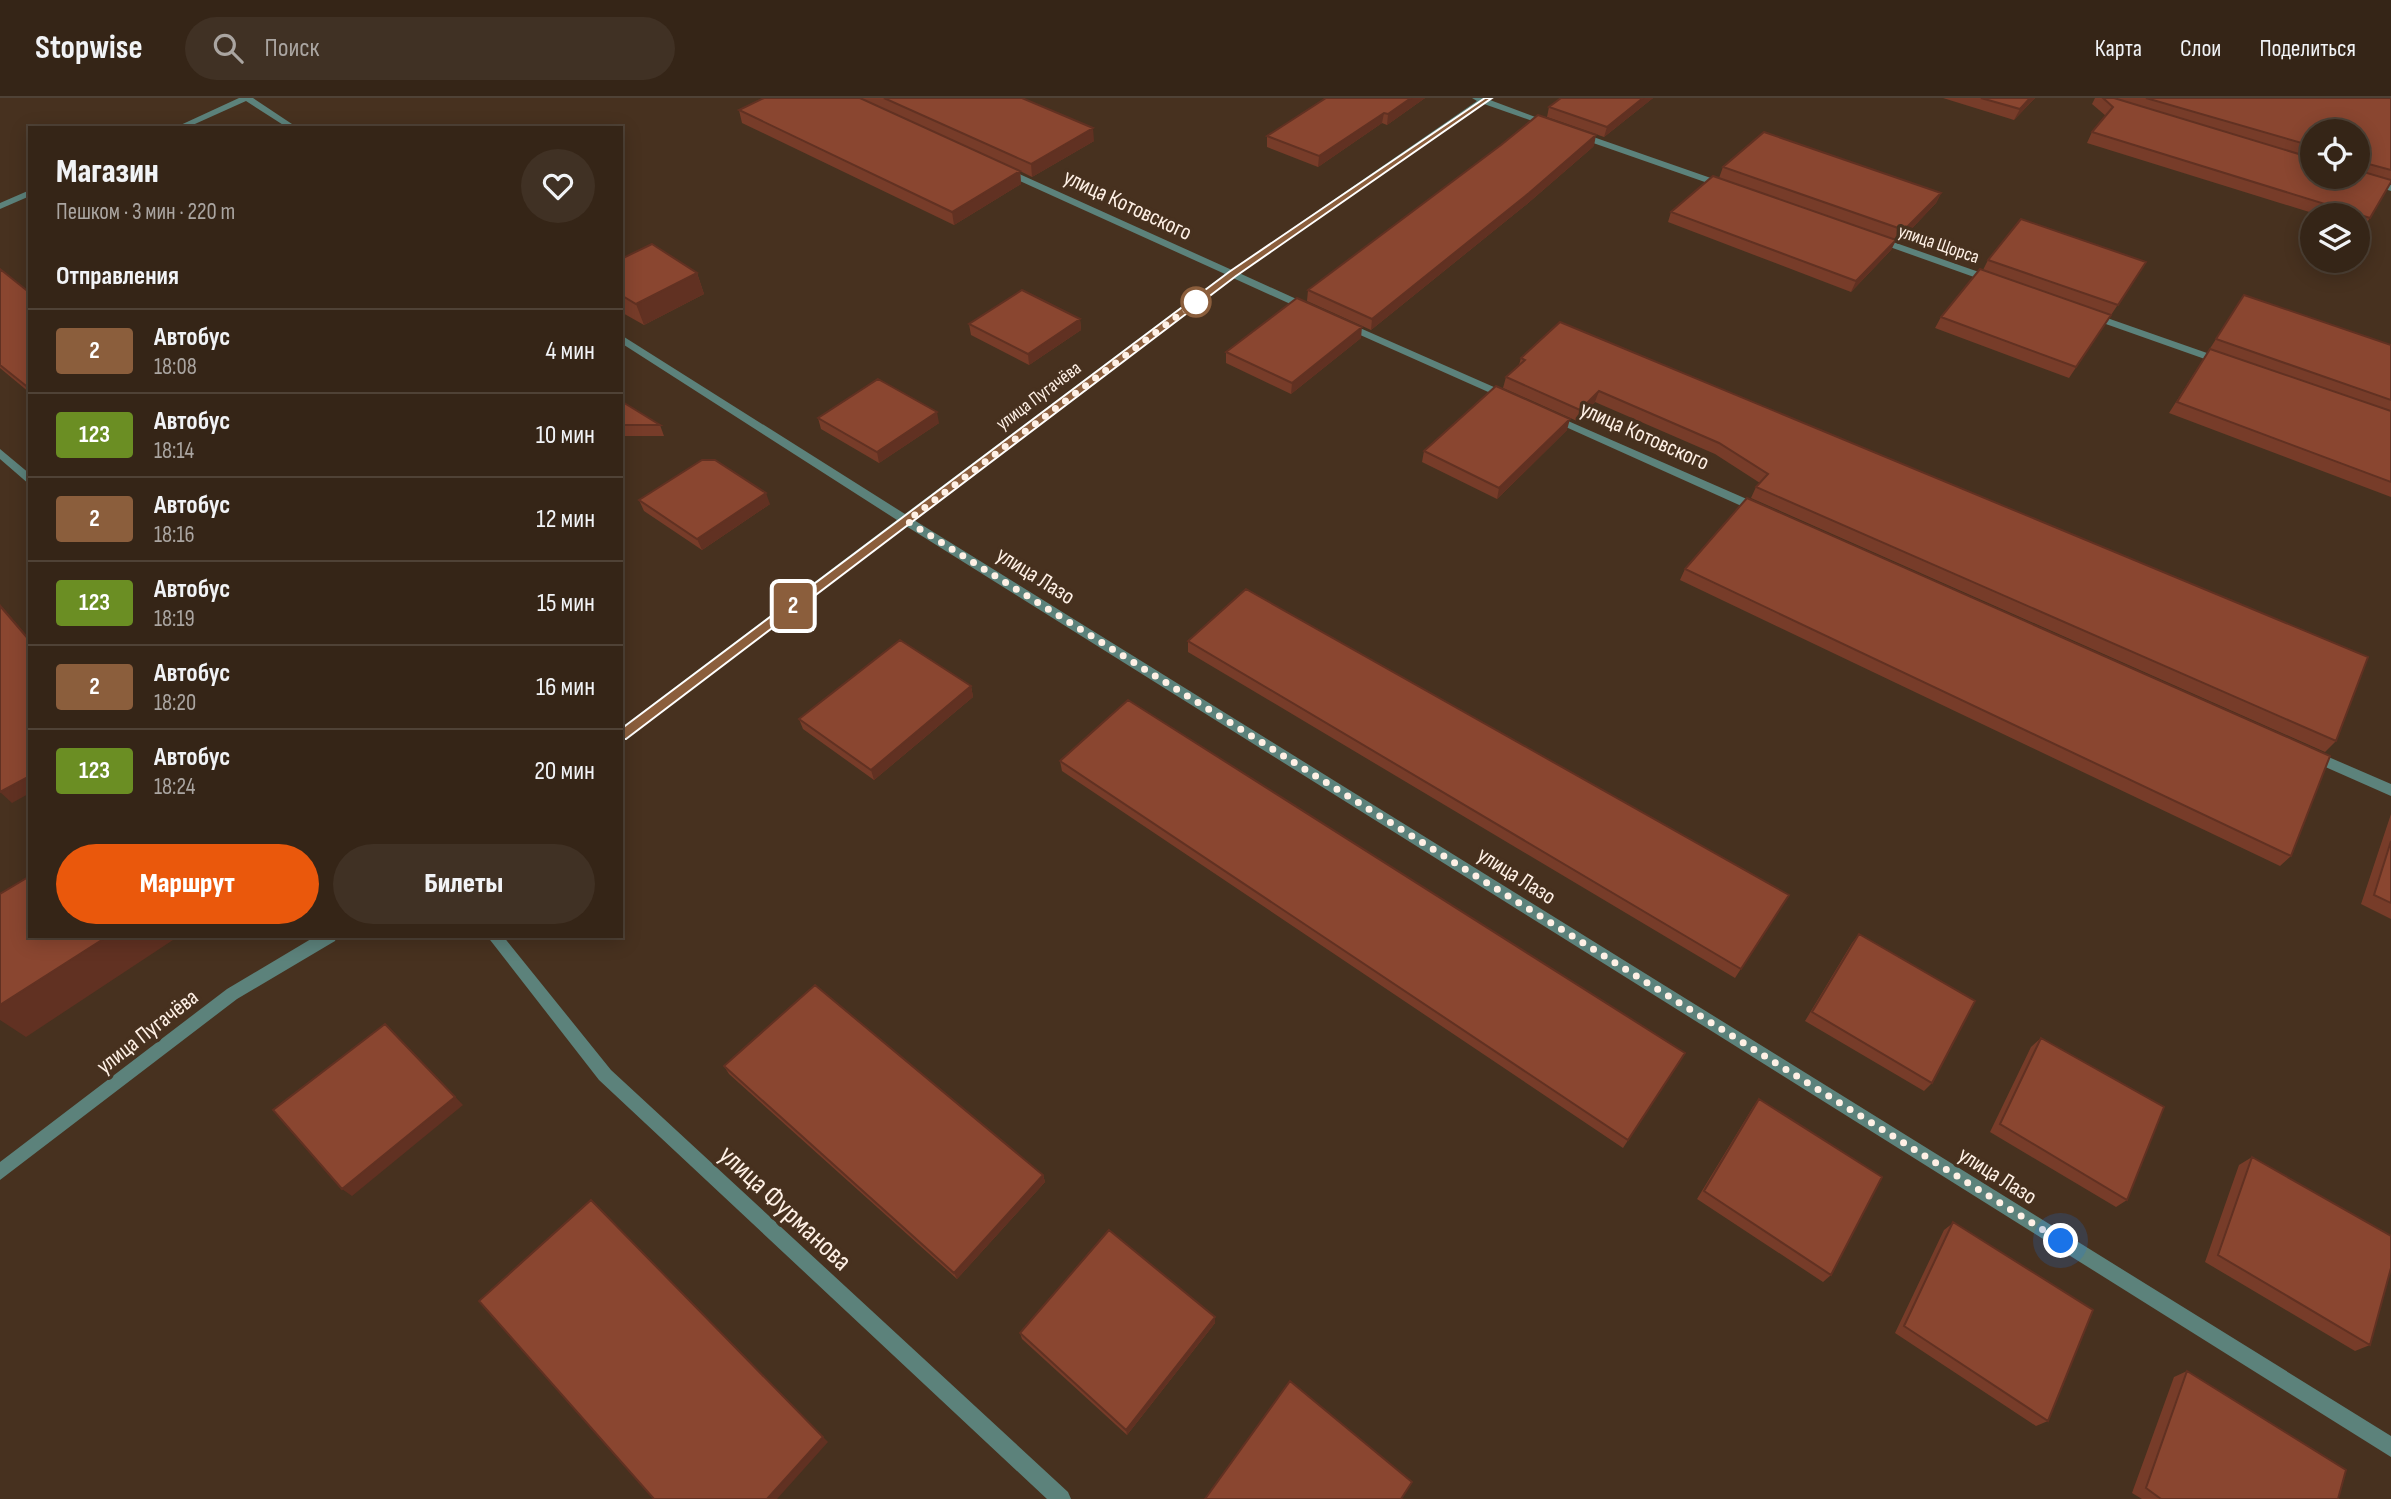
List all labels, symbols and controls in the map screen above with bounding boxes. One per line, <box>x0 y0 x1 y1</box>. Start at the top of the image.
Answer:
search box <box>185 17 675 80</box>
text: Stopwise <box>35 28 143 68</box>
icon: search <box>209 29 247 67</box>
text: Поиск <box>265 33 319 64</box>
text: Карта <box>2095 34 2142 63</box>
text: Слои <box>2180 34 2221 63</box>
text: Поделиться <box>2259 34 2356 63</box>
map controls <box>2300 119 2370 273</box>
button: locate <box>2300 119 2370 189</box>
button: heart <box>521 149 595 223</box>
text: Магазин <box>56 152 159 192</box>
street label: улица Котовского <box>1059 163 1196 247</box>
text: Пешком · 3 мин · 220 m <box>56 198 235 226</box>
button: layers <box>2300 203 2370 273</box>
street label: улица Щорса <box>1895 220 1982 269</box>
text: Отправления <box>56 261 179 292</box>
unlabelled marker <box>1181 287 1211 317</box>
text: Автобус <box>154 322 230 353</box>
text: 2 <box>89 336 100 365</box>
text: 4 мин <box>546 336 595 367</box>
text: 18:08 <box>154 353 197 381</box>
street label: улица Пугачёва <box>992 357 1086 436</box>
street label: улица Котовского <box>1576 395 1713 477</box>
text: Автобус <box>154 406 230 437</box>
text: 123 <box>79 420 110 449</box>
text: 10 мин <box>536 420 595 451</box>
text: 18:14 <box>154 437 194 465</box>
text: Автобус <box>154 490 230 521</box>
text: 2 <box>89 504 100 533</box>
text: 12 мин <box>536 504 595 535</box>
text: 18:16 <box>154 521 195 549</box>
street label: улица Лазо <box>991 541 1080 611</box>
text: Автобус <box>154 574 230 605</box>
line badge: 2 <box>770 583 816 629</box>
text: 123 <box>79 588 110 617</box>
text: 15 мин <box>537 588 595 619</box>
text: 2 <box>788 591 798 620</box>
text: 18:19 <box>154 605 195 633</box>
text: Автобус <box>154 658 230 689</box>
text: 2 <box>89 672 100 701</box>
text: 16 мин <box>536 672 595 703</box>
text: 18:20 <box>154 689 196 717</box>
text: Автобус <box>154 742 230 773</box>
text: 123 <box>79 756 110 785</box>
text: 20 мин <box>534 756 595 787</box>
text: 18:24 <box>154 773 195 801</box>
street label: улица Лазо <box>1472 841 1561 911</box>
button: Маршрут <box>56 844 319 924</box>
button: Билеты <box>333 844 595 924</box>
street label: улица Пугачёва <box>91 983 204 1080</box>
street label: улица Фурманова <box>712 1138 858 1278</box>
street label: улица Лазо <box>1953 1141 2042 1211</box>
your location <box>2043 1223 2078 1258</box>

